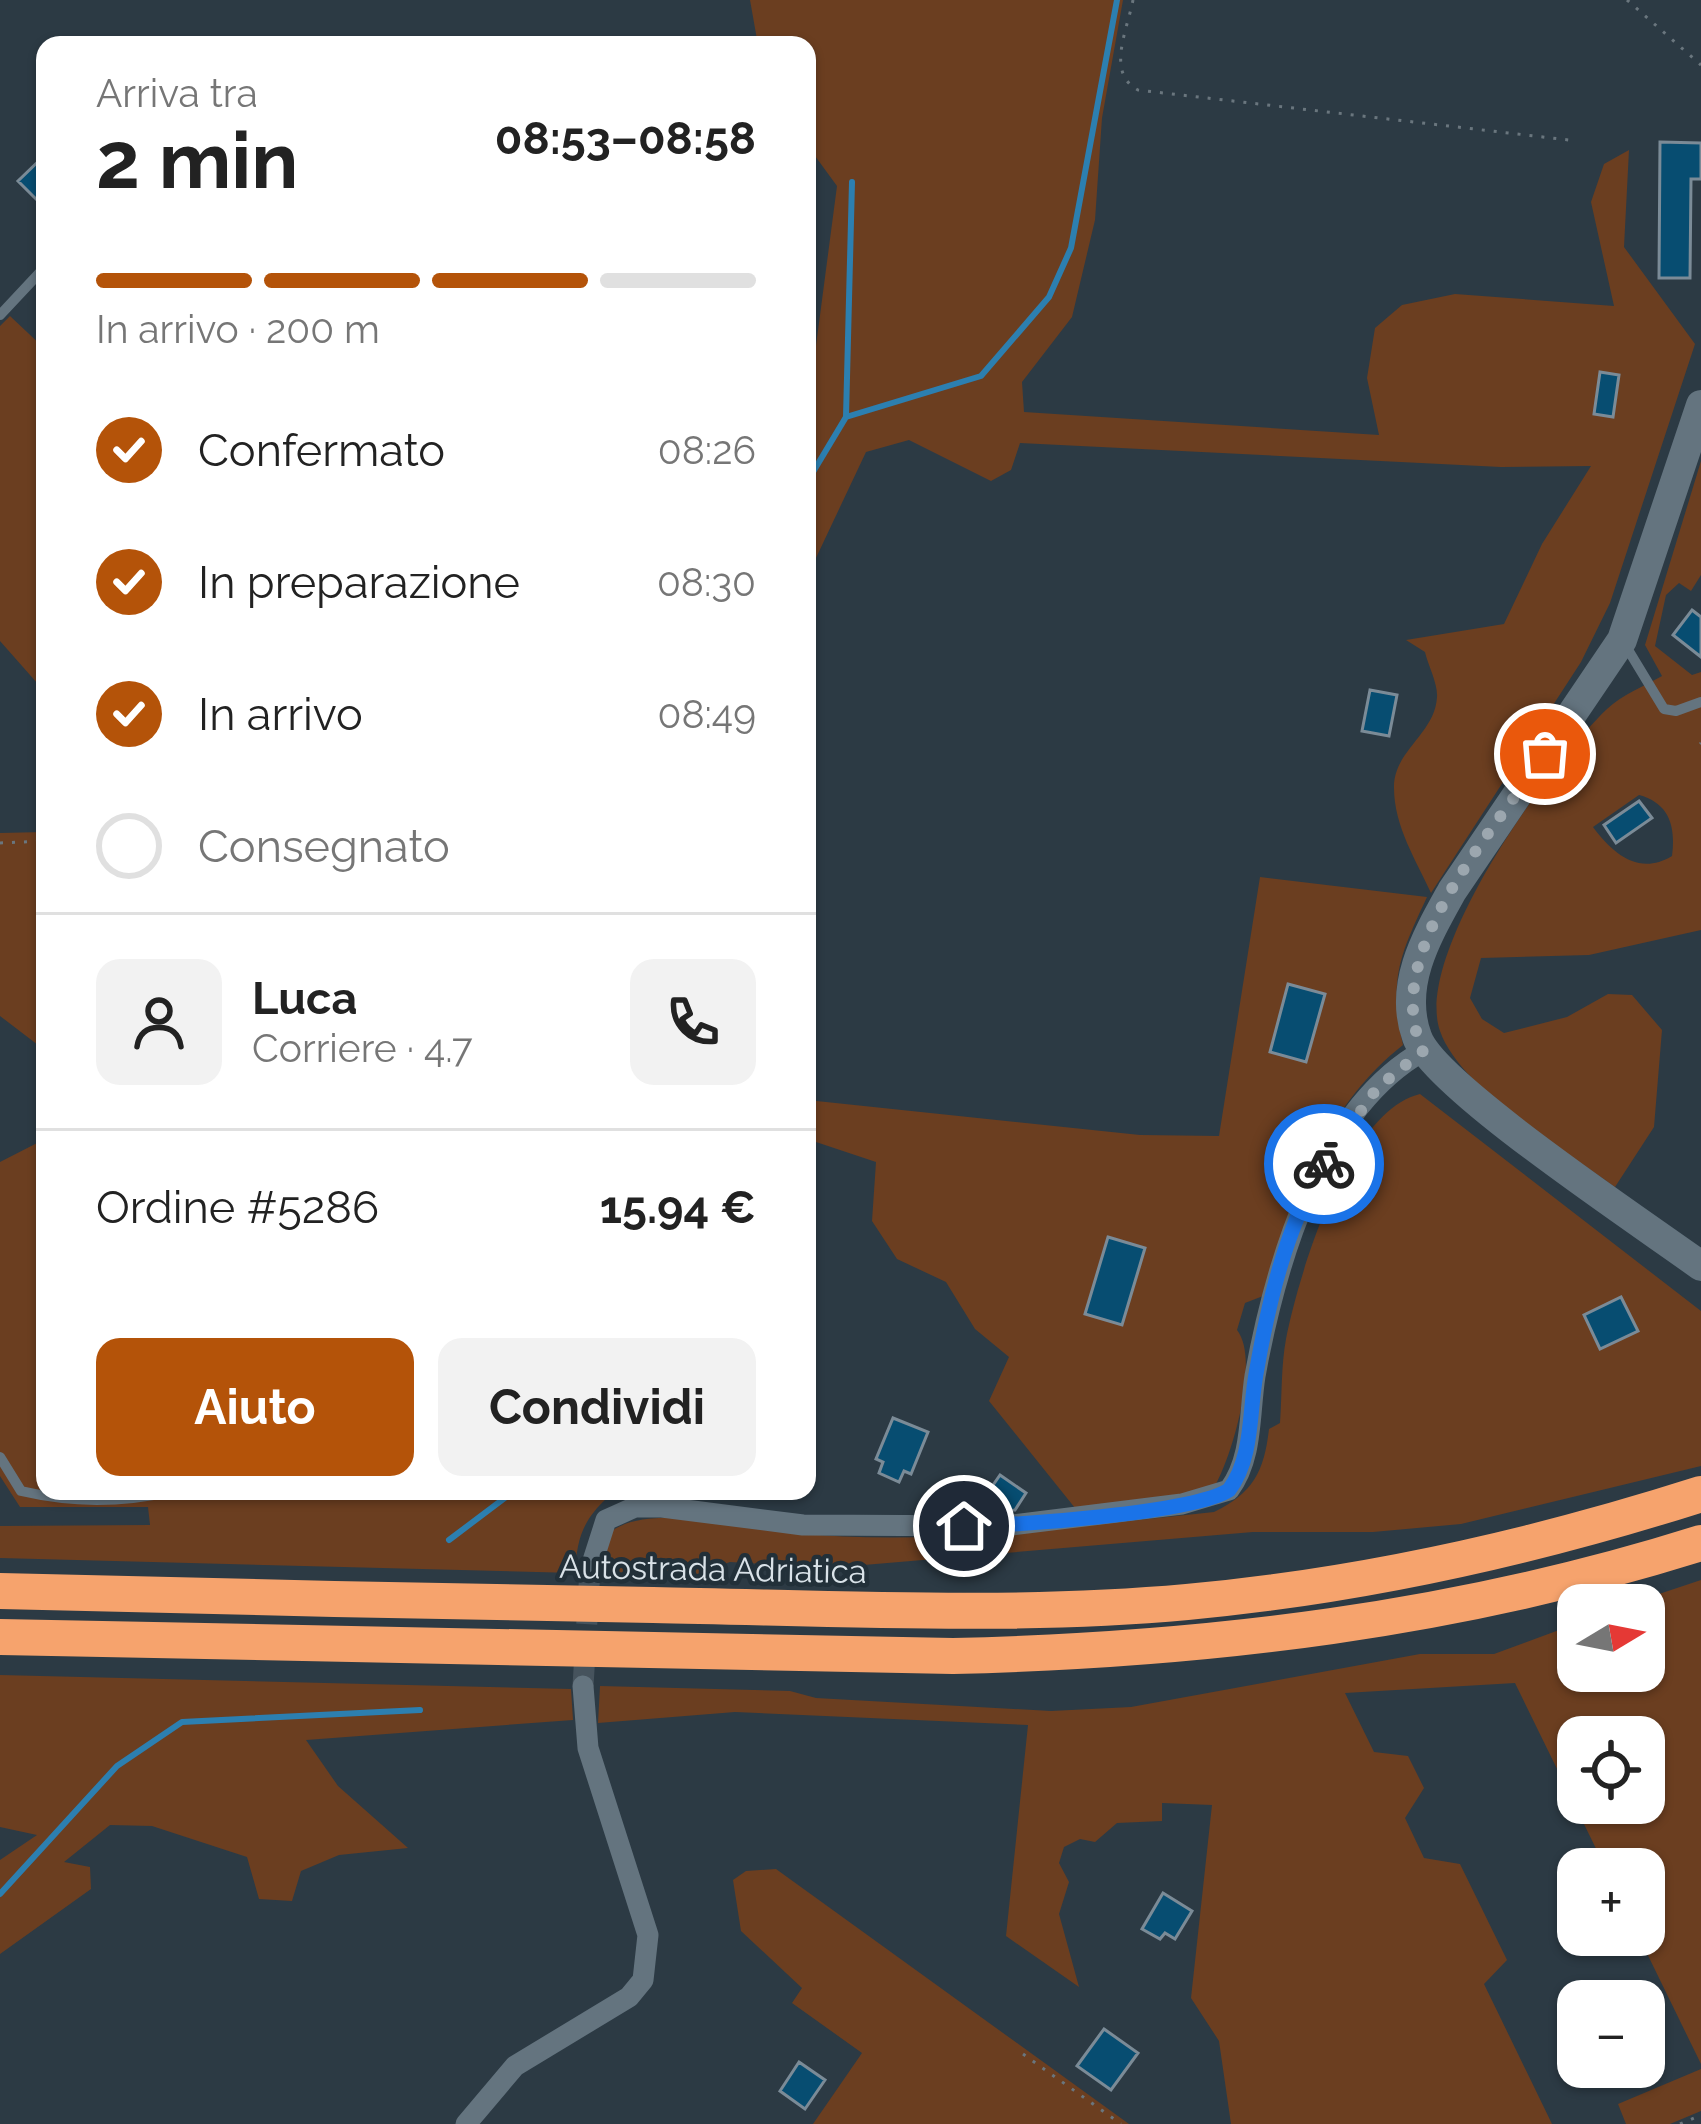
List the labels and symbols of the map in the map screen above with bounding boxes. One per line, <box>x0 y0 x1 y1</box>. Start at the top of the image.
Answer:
pin <box>1494 703 1596 805</box>
courier <box>1264 1104 1384 1224</box>
pin <box>913 1475 1015 1577</box>
street label: Autostrada Adriatica <box>559 1547 867 1591</box>
north arrow <box>1557 1584 1665 1692</box>

